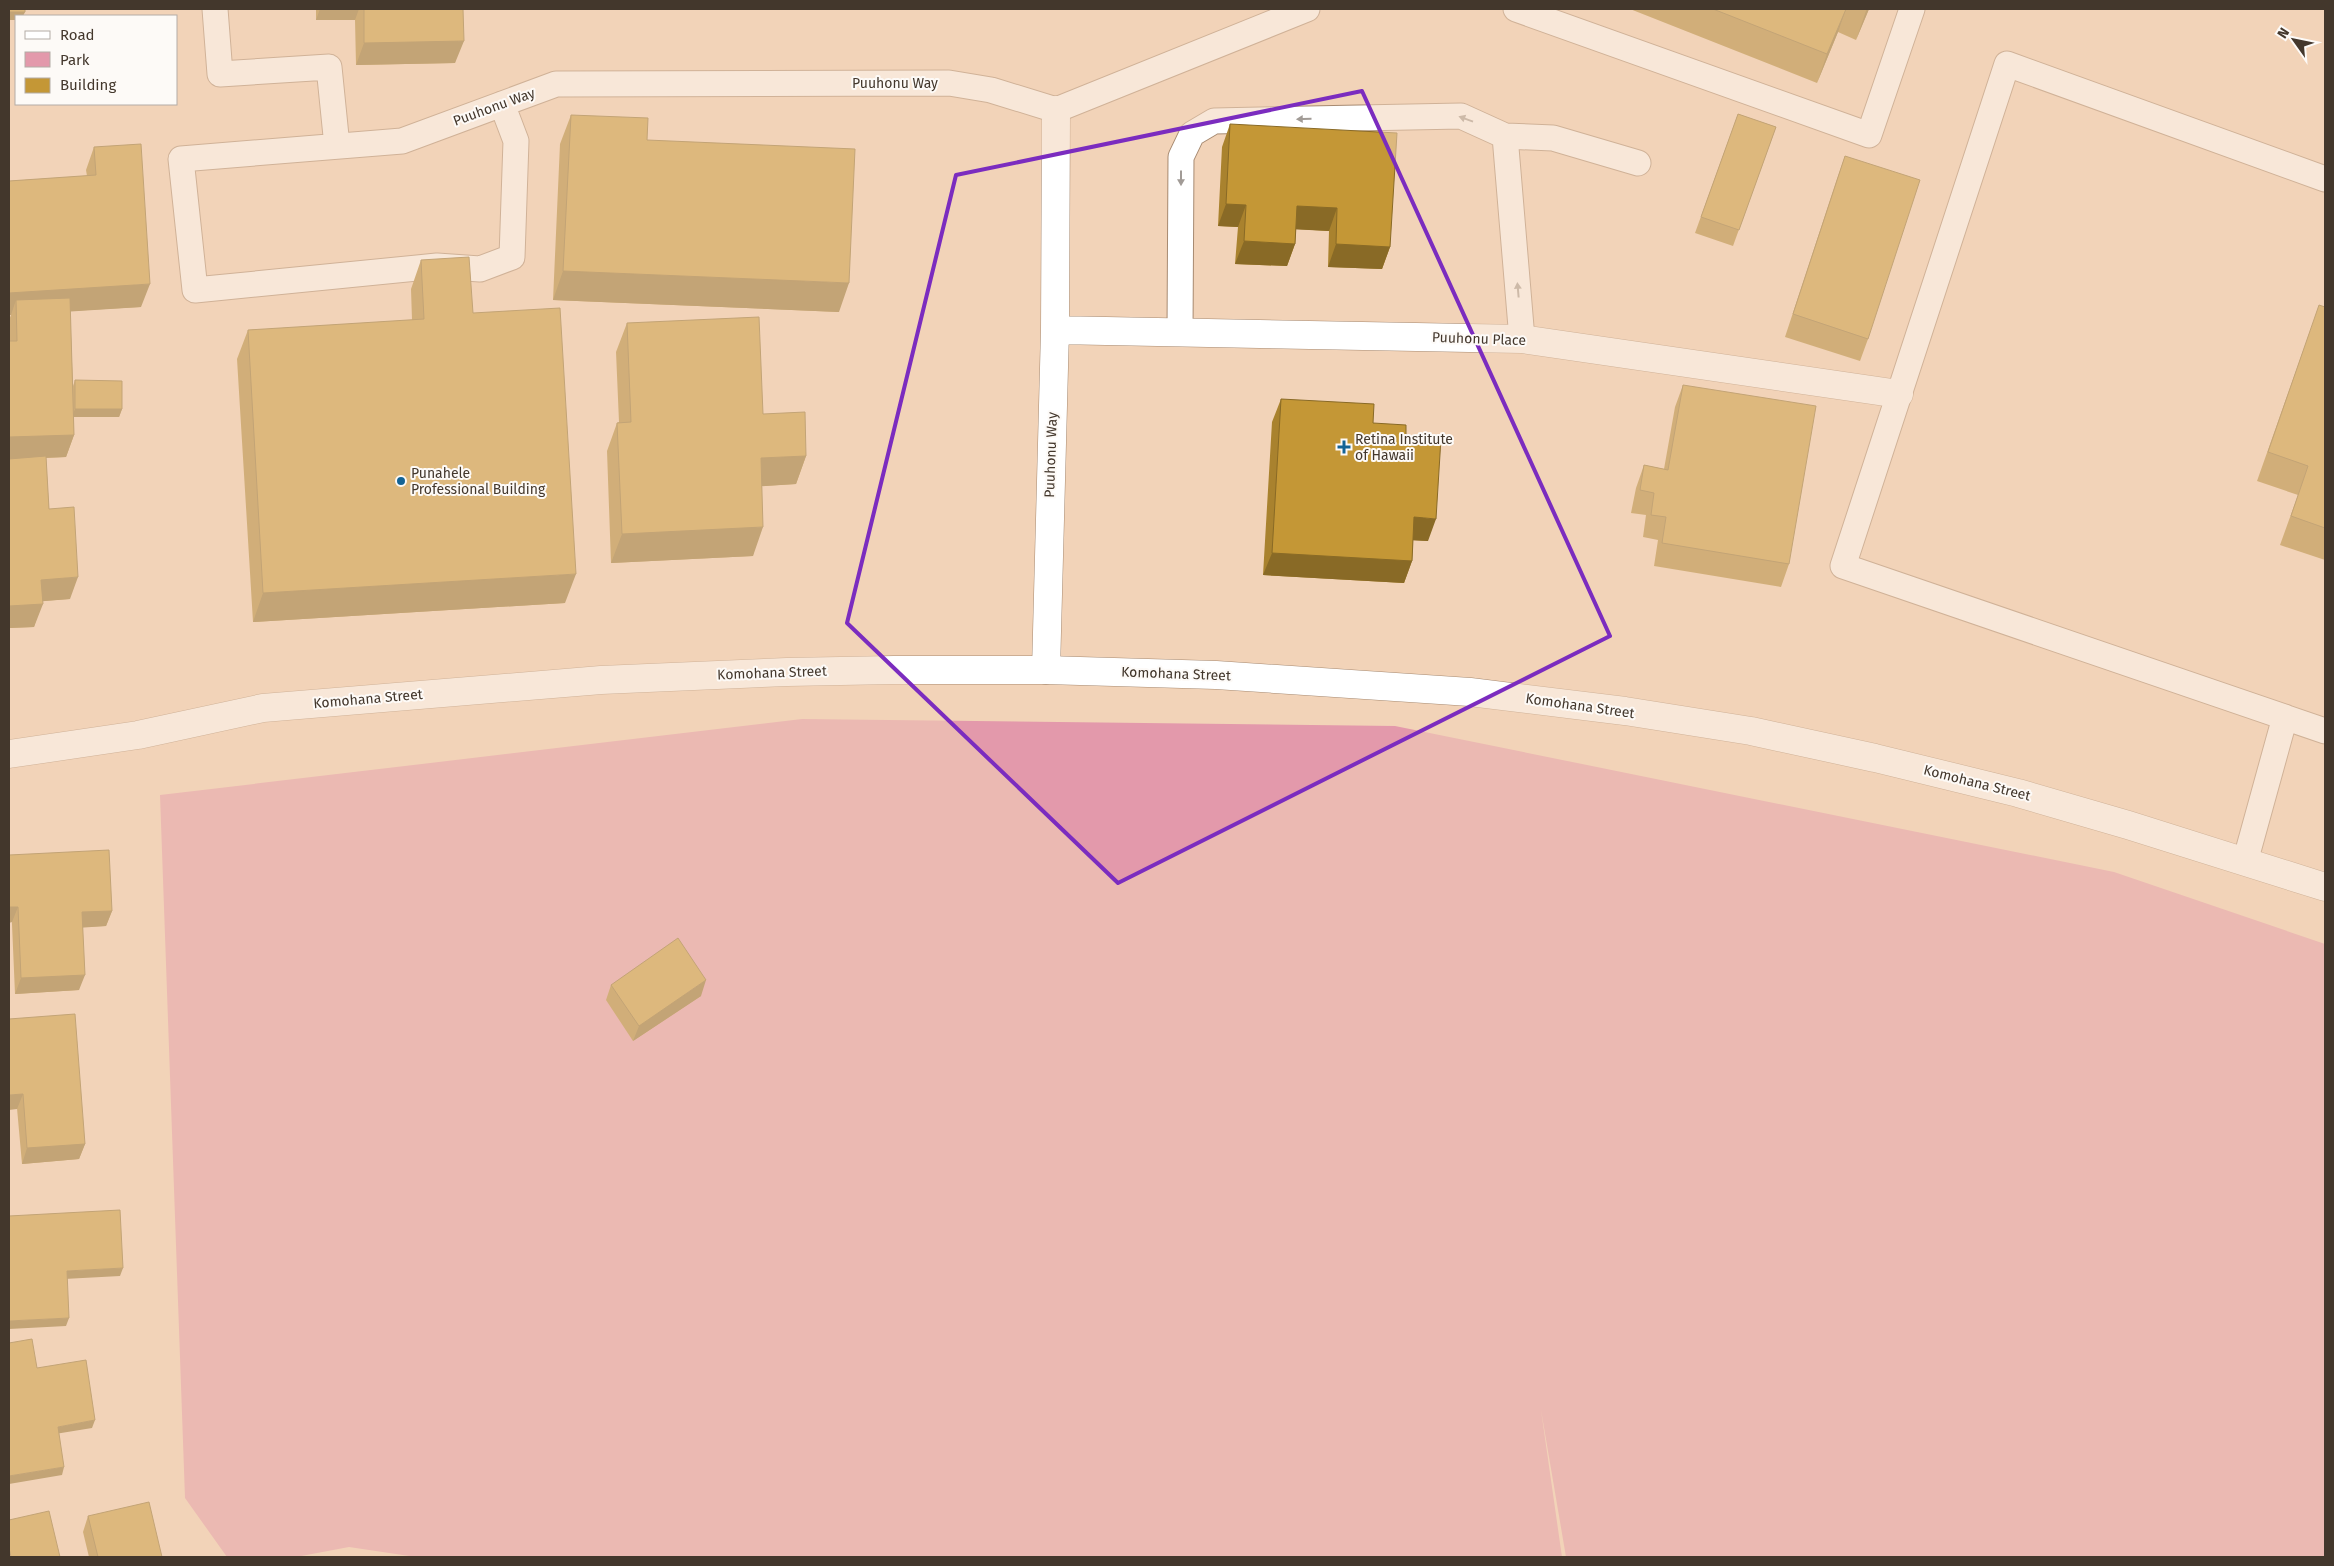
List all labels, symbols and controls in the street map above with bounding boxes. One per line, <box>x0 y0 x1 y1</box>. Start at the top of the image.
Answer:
legend <box>15 15 178 105</box>
north arrow <box>2269 15 2319 65</box>
text: N <box>2274 25 2293 42</box>
text: Road <box>60 26 95 44</box>
text: Park <box>60 51 90 69</box>
street label: Puuhonu Way <box>852 75 938 92</box>
text: Building <box>60 76 116 94</box>
street label: Puuhonu Way <box>451 84 537 130</box>
one-way arrow <box>1296 115 1312 123</box>
one-way arrow <box>1458 115 1473 123</box>
one-way arrow <box>1177 170 1185 186</box>
one-way arrow <box>1514 282 1522 298</box>
street label: Puuhonu Place <box>1432 329 1526 349</box>
street label: Puuhonu Way <box>1041 412 1061 498</box>
place label: Retina Institute of Hawaii <box>1355 431 1453 464</box>
marker: Retina Institute of Hawaii <box>1337 440 1351 454</box>
place label: Punahele Professional Building <box>411 465 546 498</box>
marker: Punahele Professional Building <box>395 475 407 487</box>
street label: Komohana Street <box>717 663 828 683</box>
street label: Komohana Street <box>1121 664 1232 684</box>
street label: Komohana Street <box>313 686 424 712</box>
street label: Komohana Street <box>1524 690 1636 722</box>
street label: Komohana Street <box>1922 761 2033 805</box>

